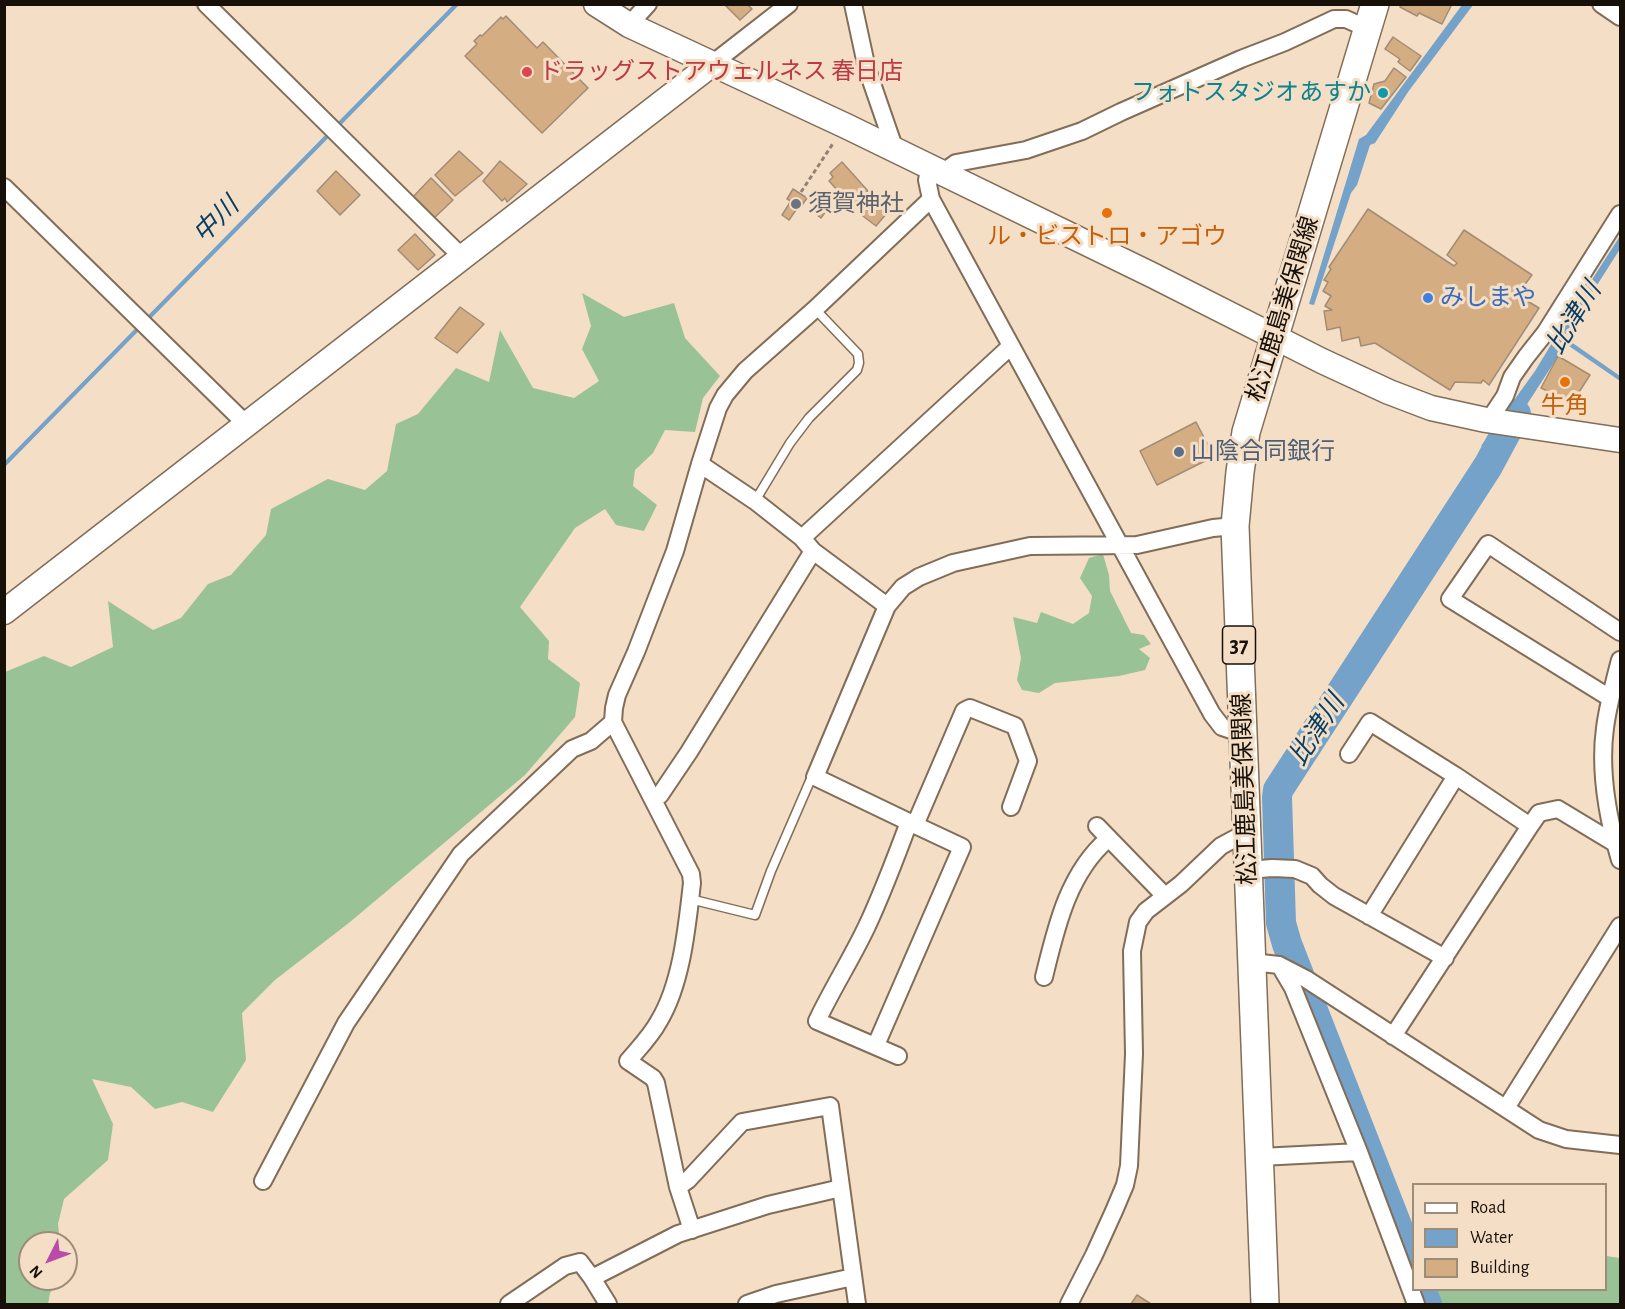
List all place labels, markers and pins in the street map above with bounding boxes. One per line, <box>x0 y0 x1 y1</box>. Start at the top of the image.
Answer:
place label: ドラッグストアウェルネス 春日店 <box>539 58 903 86</box>
marker: ドラッグストアウェルネス 春日店 <box>520 65 534 79</box>
place label: フォトスタジオあすか <box>1131 79 1371 107</box>
marker: フォトスタジオあすか <box>1376 86 1390 100</box>
place label: 須賀神社 <box>808 190 904 218</box>
marker: 須賀神社 <box>789 197 803 211</box>
marker: ル・ビストロ・アゴウ <box>1100 206 1114 220</box>
place label: ル・ビストロ・アゴウ <box>987 223 1227 251</box>
place label: みしまや <box>1440 284 1536 312</box>
marker: みしまや <box>1421 291 1435 305</box>
marker: 牛角 <box>1558 375 1572 389</box>
place label: 牛角 <box>1541 392 1589 420</box>
place label: 山陰合同銀行 <box>1191 438 1335 466</box>
marker: 山陰合同銀行 <box>1172 445 1186 459</box>

